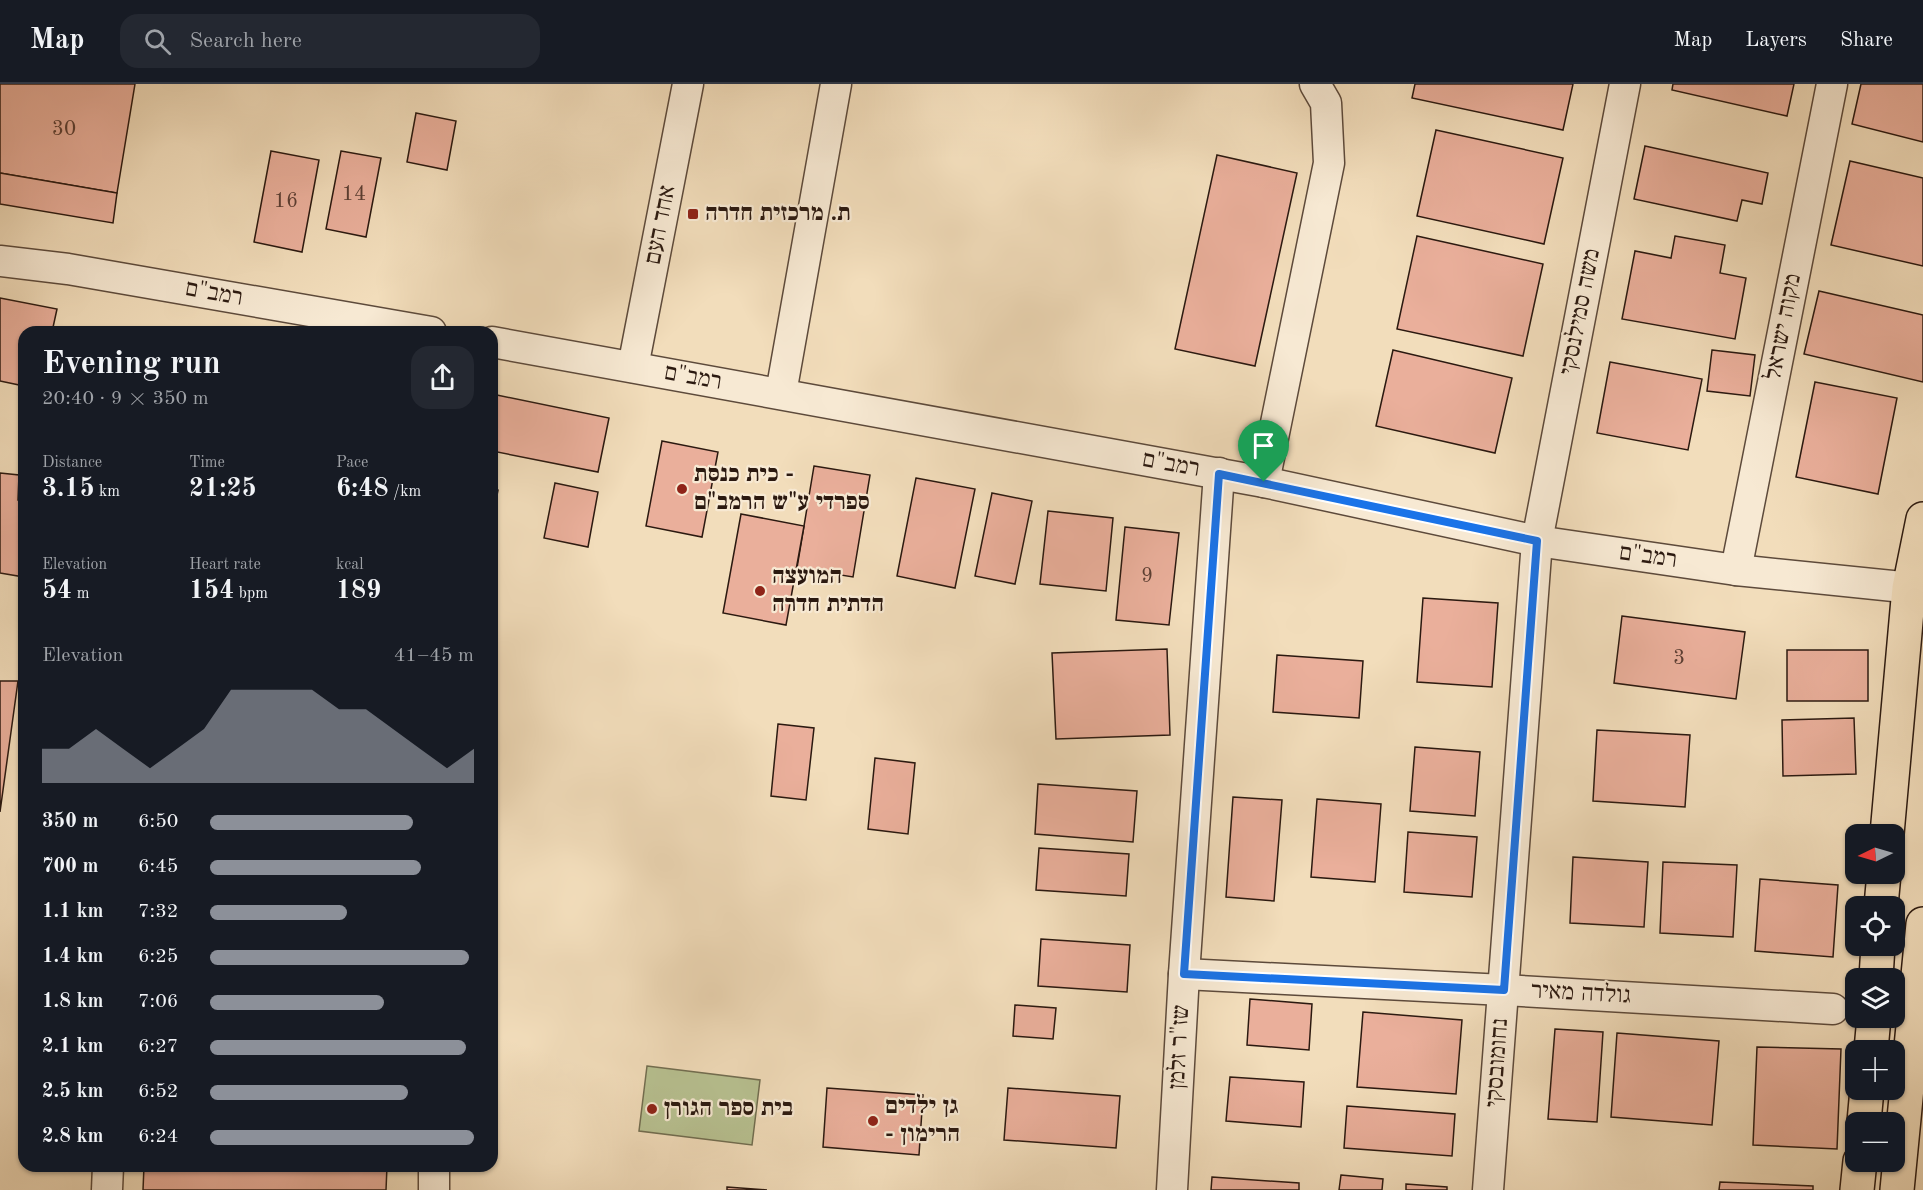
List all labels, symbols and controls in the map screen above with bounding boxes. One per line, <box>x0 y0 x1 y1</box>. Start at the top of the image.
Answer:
search box <box>120 14 540 68</box>
icon: search <box>141 25 174 58</box>
text: Map <box>30 27 84 55</box>
text: Search here <box>189 30 302 52</box>
text: Map <box>1673 30 1712 51</box>
text: Layers <box>1745 30 1807 51</box>
text: Share <box>1840 30 1893 51</box>
house number: 30 <box>52 119 76 140</box>
street label: אחד העם <box>642 183 680 267</box>
house number: 14 <box>342 184 366 205</box>
house number: 16 <box>274 191 298 212</box>
place label: ת. מרכזית חדרה <box>705 202 851 226</box>
marker: ת. מרכזית חדרה <box>686 207 700 221</box>
street label: משה סמילנסקי <box>1555 246 1605 377</box>
street label: מקוה ישראל <box>1760 271 1806 382</box>
street label: רמב"ם <box>183 277 245 311</box>
button: share <box>411 346 474 409</box>
text: Evening run <box>42 348 221 381</box>
street label: רמב"ם <box>662 361 724 395</box>
text: 20:40 · 9 × 350 m <box>42 389 209 409</box>
pin <box>1238 420 1289 482</box>
icon: arrive <box>1247 429 1280 462</box>
street label: רמב"ם <box>1140 448 1202 482</box>
text: Distance <box>42 455 102 471</box>
text: Time <box>189 455 225 471</box>
text: Pace <box>336 455 368 471</box>
place label: כית כנסת - ספרדי ע"ש הרמב"ם <box>694 463 870 515</box>
text: 3.15 <box>42 476 95 502</box>
text: 21:25 <box>189 476 257 502</box>
text: 6:48 <box>336 476 389 502</box>
marker: כית כנסת - ספרדי ע"ש הרמב"ם <box>675 482 689 496</box>
text: km <box>95 484 120 500</box>
text: /km <box>389 484 421 500</box>
street label: רמב"ם <box>1617 541 1679 573</box>
text: Elevation <box>42 557 107 573</box>
text: Heart rate <box>189 557 261 573</box>
text: kcal <box>336 557 364 573</box>
place label: המועצה הדתית חדרה <box>772 565 884 617</box>
house number: 9 <box>1141 566 1153 587</box>
text: 54 <box>42 578 72 604</box>
text: 154 <box>189 578 234 604</box>
text: 189 <box>336 578 381 604</box>
marker: המועצה הדתית חדרה <box>753 584 767 598</box>
text: m <box>72 586 89 602</box>
text: bpm <box>234 586 268 602</box>
text: Elevation <box>42 646 123 666</box>
text: 41–45 m <box>394 646 474 666</box>
house number: 3 <box>1673 648 1685 669</box>
text: 350 m <box>42 812 98 832</box>
text: 6:50 <box>138 812 178 832</box>
north arrow <box>1845 824 1905 884</box>
map controls <box>1845 824 1905 1172</box>
text: 700 m <box>42 857 98 877</box>
text: 6:45 <box>138 857 178 877</box>
button: locate <box>1845 896 1905 956</box>
text: 1.1 km <box>42 902 104 922</box>
text: 7:32 <box>138 902 178 922</box>
text: 1.4 km <box>42 947 104 967</box>
text: 6:25 <box>138 947 178 967</box>
button: layers <box>1845 968 1905 1028</box>
street label: גולדה מאיר <box>1531 977 1632 1009</box>
text: 1.8 km <box>42 992 104 1012</box>
text: 7:06 <box>138 992 178 1012</box>
street label: שז"ר זלמן <box>1164 1004 1194 1090</box>
street label: נחומובסקי <box>1483 1018 1513 1108</box>
text: 2.1 km <box>42 1037 104 1057</box>
text: 6:27 <box>138 1037 178 1057</box>
button: + <box>1845 1040 1905 1100</box>
text: 2.5 km <box>42 1082 104 1102</box>
text: 6:52 <box>138 1082 178 1102</box>
place label: גן ילדים - הרימון <box>885 1093 960 1147</box>
place label: בית ספר הגורן <box>664 1097 793 1121</box>
marker: בית ספר הגורן <box>645 1102 659 1116</box>
button: − <box>1845 1112 1905 1172</box>
marker: גן ילדים - הרימון <box>866 1114 880 1128</box>
text: 2.8 km <box>42 1127 104 1147</box>
text: 6:24 <box>138 1127 178 1147</box>

